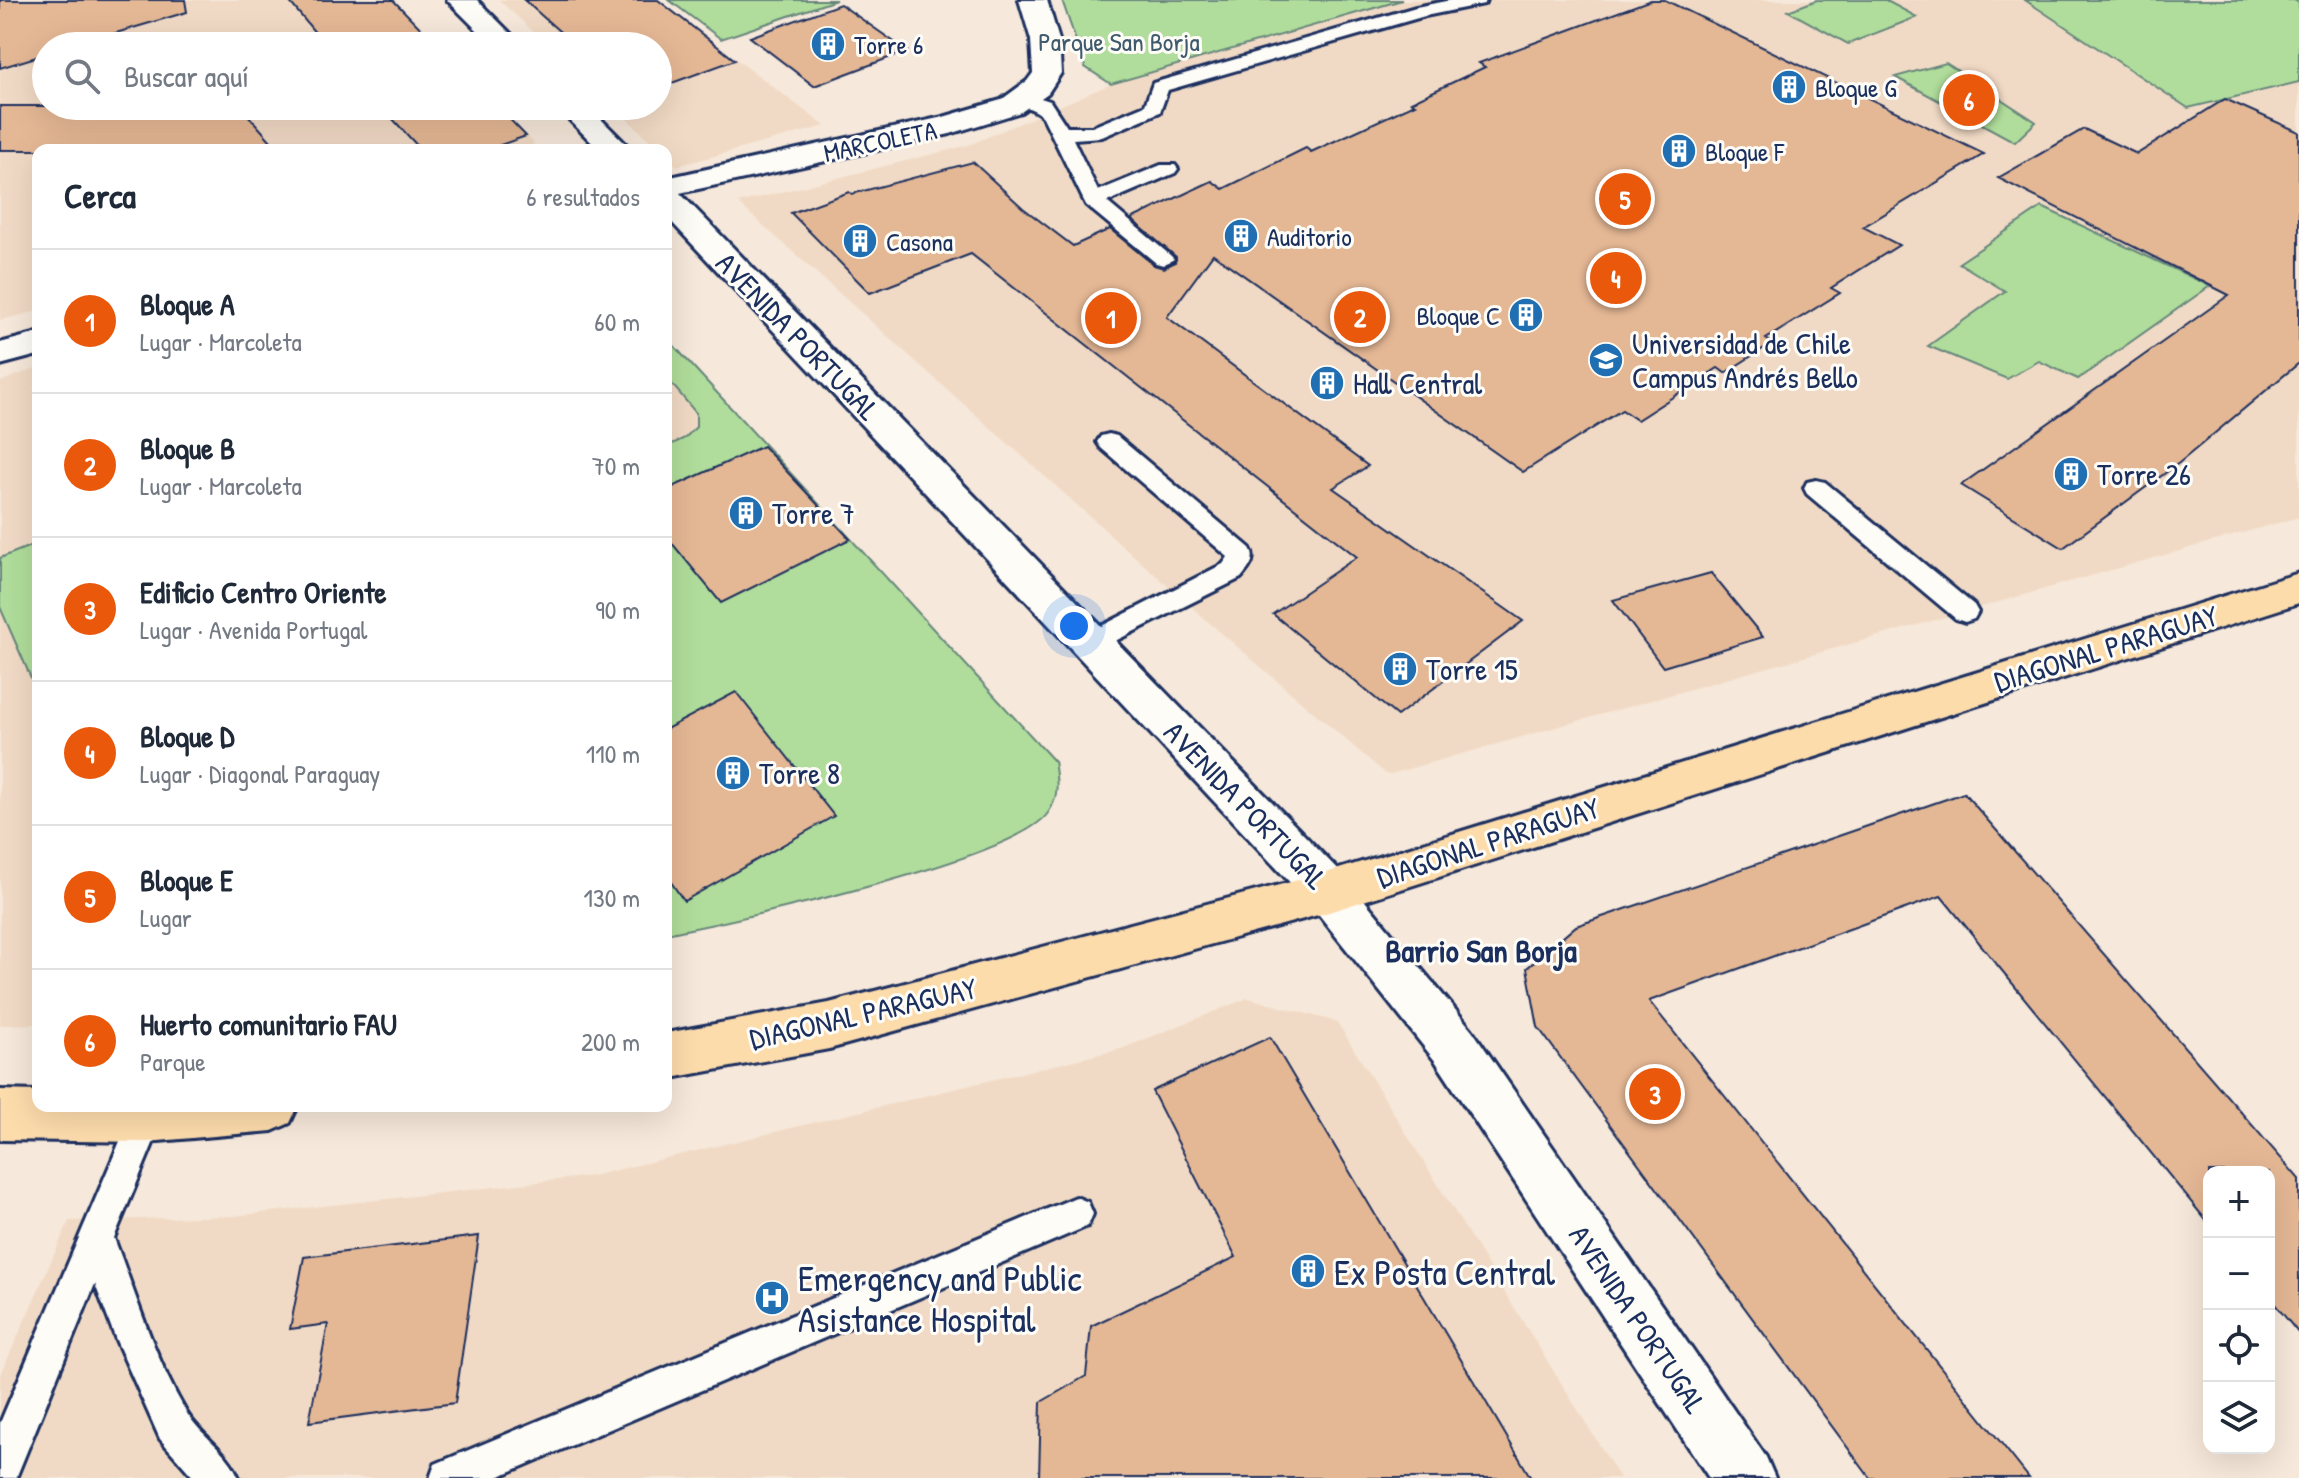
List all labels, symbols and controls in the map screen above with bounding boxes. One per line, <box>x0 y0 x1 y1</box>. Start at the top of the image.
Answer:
park label: Parque San Borja <box>1038 24 1200 59</box>
building icon: Torre 6 <box>809 25 847 63</box>
place label: Torre 6 <box>854 27 923 62</box>
search box <box>32 32 672 120</box>
icon: search <box>60 54 104 98</box>
text: Buscar aquí <box>124 56 249 96</box>
building icon: Bloque G <box>1770 68 1808 106</box>
place label: Bloque G <box>1815 70 1897 105</box>
pin: 6 <box>1943 70 1995 130</box>
street label: MARCOLETA <box>820 112 940 170</box>
building icon: Bloque F <box>1660 132 1698 170</box>
place label: Bloque F <box>1705 134 1785 169</box>
pin: 5 <box>1599 169 1651 229</box>
text: Cerca <box>64 173 136 219</box>
text: 6 resultados <box>526 179 640 214</box>
building icon: Auditorio <box>1222 217 1260 255</box>
place label: Auditorio <box>1267 219 1352 254</box>
building icon: Casona <box>841 222 879 260</box>
place label: Casona <box>886 224 953 259</box>
street label: AVENIDA PORTUGAL <box>708 243 888 429</box>
pin: 4 <box>1590 248 1642 308</box>
text: Bloque A <box>140 284 235 324</box>
pin: 2 <box>1334 287 1386 347</box>
pin: 1 <box>1085 288 1137 348</box>
building icon: Bloque C <box>1507 296 1545 334</box>
place label: Bloque C <box>1416 298 1500 333</box>
text: 1 <box>85 304 95 339</box>
text: 60 m <box>594 304 640 339</box>
place label: Universidad de Chile Campus Andrés Bello <box>1632 323 1858 397</box>
text: Lugar · Marcoleta <box>140 324 302 359</box>
school or university icon: Universidad de Chile Campus Andrés Bello <box>1587 341 1625 379</box>
place label: Hall Central <box>1353 363 1482 403</box>
building icon: Hall Central <box>1308 364 1346 402</box>
text: Bloque B <box>140 428 235 468</box>
text: 2 <box>84 448 96 483</box>
text: 70 m <box>592 448 640 483</box>
place label: Torre 26 <box>2097 454 2191 494</box>
building icon: Torre 26 <box>2052 455 2090 493</box>
text: Lugar · Marcoleta <box>140 468 302 503</box>
place label: Torre 7 <box>772 493 855 533</box>
building icon: Torre 7 <box>727 494 765 532</box>
text: Edificio Centro Oriente <box>140 572 387 612</box>
text: 3 <box>84 592 96 627</box>
text: 90 m <box>595 592 640 627</box>
street label: DIAGONAL PARAGUAY <box>1989 595 2223 701</box>
your location <box>1054 606 1094 646</box>
text: Lugar · Avenida Portugal <box>140 612 367 647</box>
place label: Torre 15 <box>1426 649 1518 689</box>
building icon: Torre 15 <box>1381 650 1419 688</box>
street label: AVENIDA PORTUGAL <box>1156 712 1336 898</box>
text: Bloque D <box>140 716 234 756</box>
text: 4 <box>85 736 95 771</box>
text: 110 m <box>586 736 640 771</box>
place label: Torre 8 <box>759 753 840 793</box>
building icon: Torre 8 <box>714 754 752 792</box>
text: Lugar · Diagonal Paraguay <box>140 756 380 791</box>
street label: DIAGONAL PARAGUAY <box>1372 787 1604 897</box>
text: Bloque E <box>140 860 233 900</box>
text: 5 <box>85 880 96 915</box>
text: 130 m <box>584 880 640 915</box>
text: Lugar <box>140 900 192 935</box>
district label: Barrio San Borja <box>1385 929 1577 972</box>
street label: DIAGONAL PARAGUAY <box>746 967 980 1059</box>
text: Huerto comunitario FAU <box>140 1004 397 1044</box>
text: 6 <box>85 1024 95 1059</box>
text: 200 m <box>581 1024 640 1059</box>
text: Parque <box>140 1044 206 1079</box>
pin: 3 <box>1629 1064 1681 1124</box>
map controls <box>2203 1166 2275 1454</box>
button: + <box>2203 1166 2275 1238</box>
street label: AVENIDA PORTUGAL <box>1560 1217 1716 1421</box>
button: − <box>2203 1238 2275 1310</box>
place label: Ex Posta Central <box>1334 1247 1555 1296</box>
building icon: Ex Posta Central <box>1289 1252 1327 1290</box>
place label: Emergency and Public Asistance Hospital <box>798 1253 1082 1343</box>
hospital icon: Emergency and Public Asistance Hospital <box>753 1279 791 1317</box>
button: locate <box>2203 1310 2275 1382</box>
button: layers <box>2203 1382 2275 1454</box>

